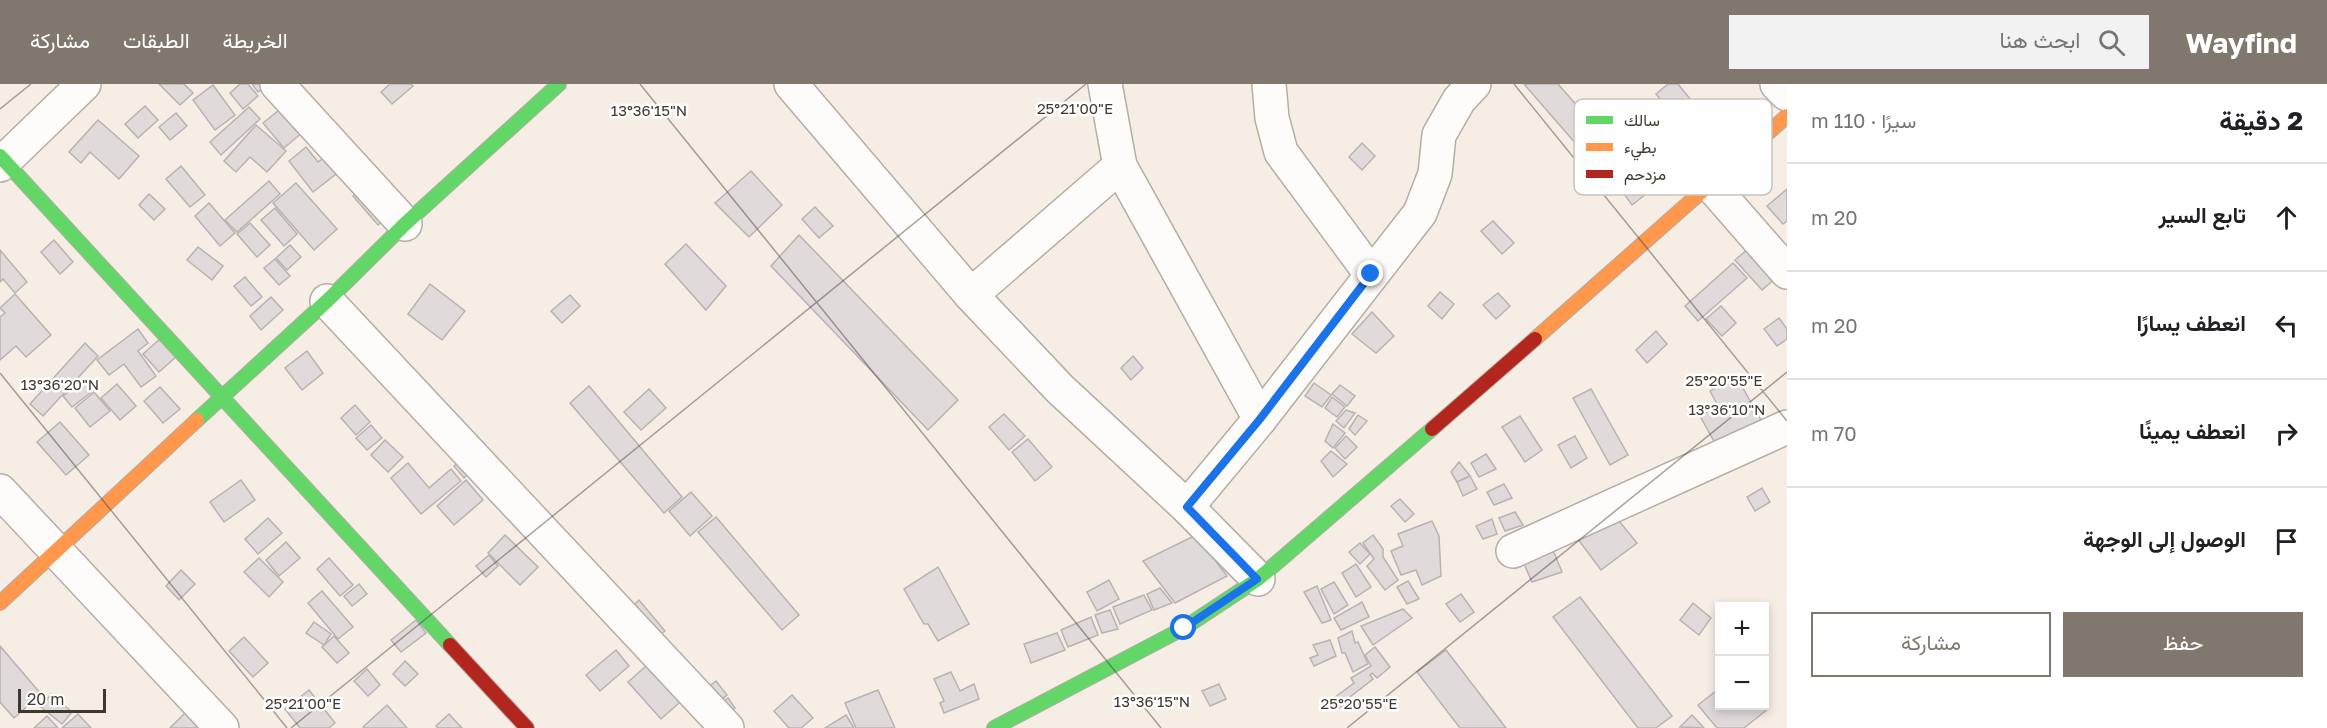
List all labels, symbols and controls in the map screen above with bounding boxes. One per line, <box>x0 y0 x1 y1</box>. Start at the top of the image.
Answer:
search box <box>1729 15 2149 69</box>
text: ابحث هنا <box>1999 26 2080 53</box>
icon: search <box>2095 26 2128 59</box>
text: Wayfind <box>2185 26 2297 59</box>
text: مشاركة <box>30 27 90 53</box>
text: الطبقات <box>123 27 190 53</box>
text: الخريطة <box>223 27 288 53</box>
text: 25°21'00"E <box>1037 99 1113 117</box>
legend <box>1574 99 1772 195</box>
text: 13°36'15"N <box>611 101 687 119</box>
text: 2 دقيقة <box>2219 105 2303 136</box>
text: سيرًا · 110 m <box>1811 108 1916 132</box>
text: سالك <box>1624 110 1660 130</box>
text: بطيء <box>1624 137 1656 161</box>
text: مزدحم <box>1624 164 1666 185</box>
text: تابع السير <box>2158 201 2246 228</box>
icon: ahead <box>2270 201 2303 234</box>
text: 20 m <box>1811 205 1858 229</box>
route end <box>1357 260 1383 286</box>
text: انعطف يسارًا <box>2136 309 2246 336</box>
icon: left <box>2270 309 2303 342</box>
text: 20 m <box>1811 313 1858 337</box>
text: 25°20'55"E <box>1686 371 1762 389</box>
text: 13°36'20"N <box>21 375 99 393</box>
text: 13°36'10"N <box>1689 400 1765 418</box>
text: انعطف يمينًا <box>2139 417 2246 444</box>
icon: right <box>2270 417 2303 450</box>
text: 70 m <box>1811 421 1857 445</box>
text: الوصول إلى الوجهة <box>2083 525 2246 552</box>
icon: arrive <box>2270 525 2303 558</box>
map controls <box>1715 602 1769 710</box>
button: + <box>1715 602 1769 656</box>
button: مشاركة <box>1811 612 2051 677</box>
button: حفظ <box>2063 612 2303 677</box>
route start <box>1170 614 1196 640</box>
button: − <box>1715 656 1769 710</box>
scale bar <box>18 686 106 714</box>
text: 20 m <box>27 689 64 709</box>
text: 13°36'15"N <box>1114 692 1190 710</box>
text: 25°21'00"E <box>265 694 341 712</box>
text: 25°20'55"E <box>1321 694 1397 712</box>

